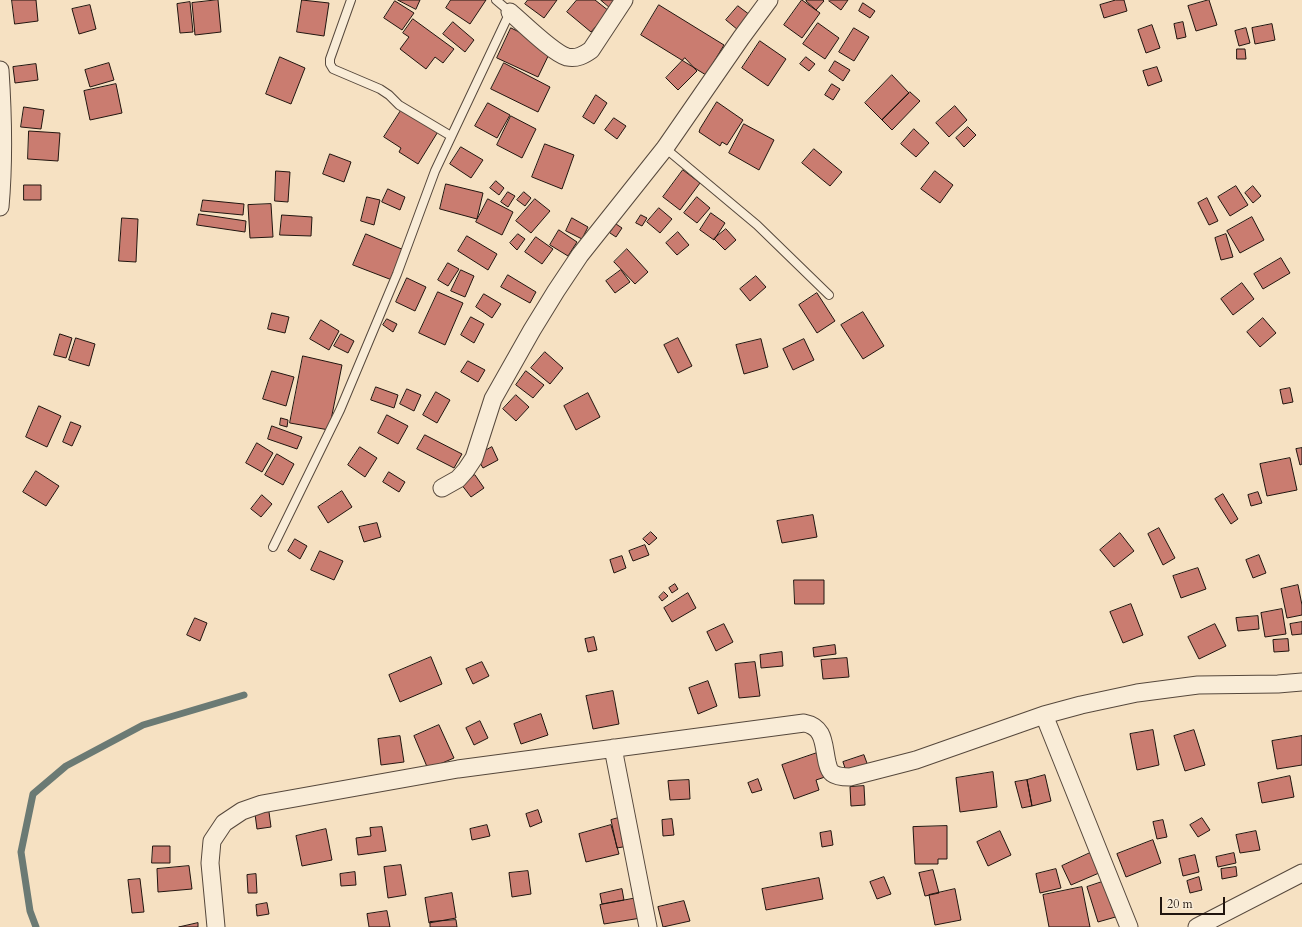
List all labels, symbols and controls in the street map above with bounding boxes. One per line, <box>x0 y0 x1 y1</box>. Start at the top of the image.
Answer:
scale bar <box>1162 889 1227 915</box>
text: 20 m <box>1167 896 1193 912</box>

